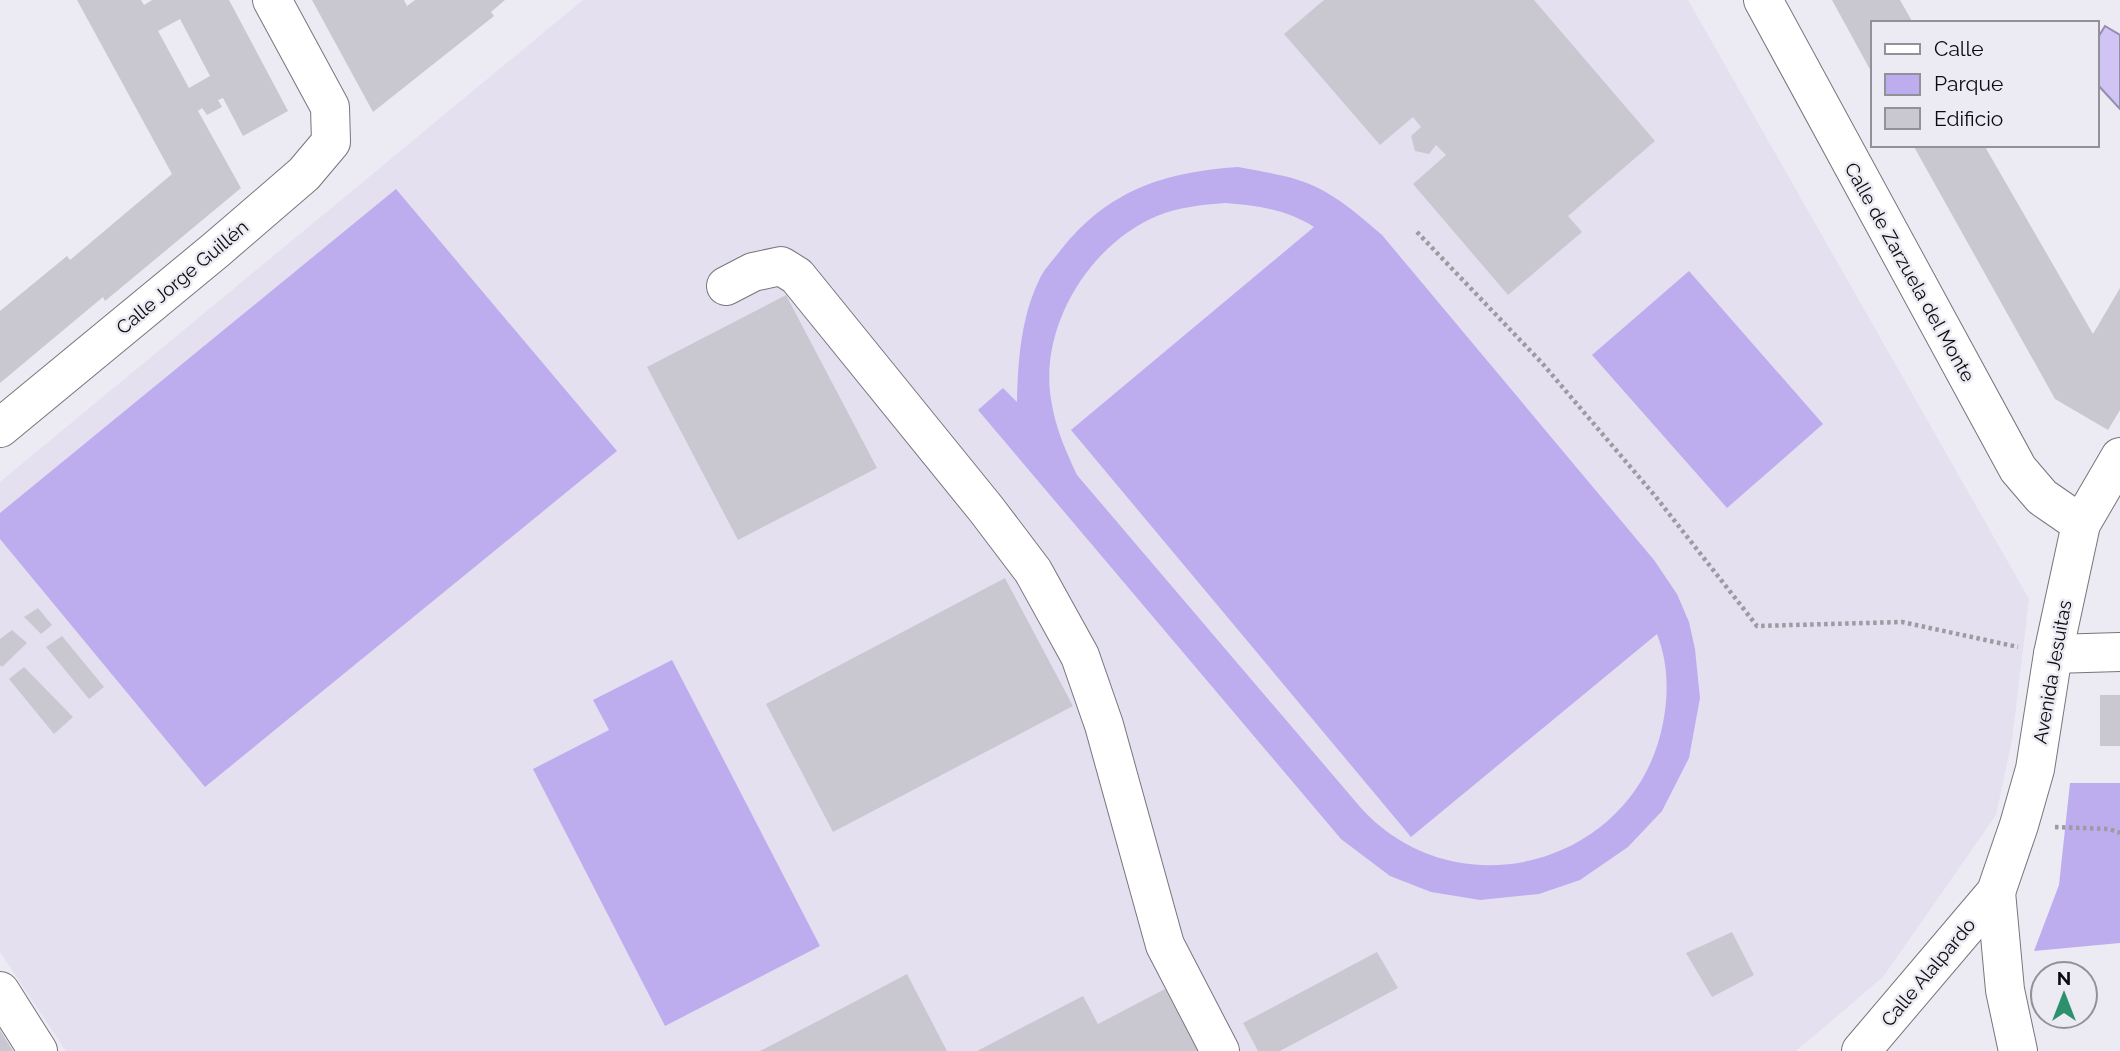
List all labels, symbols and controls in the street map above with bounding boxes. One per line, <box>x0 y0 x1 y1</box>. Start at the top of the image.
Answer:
legend <box>1871 21 2099 147</box>
text: Calle <box>1934 36 1984 61</box>
text: Parque <box>1934 71 2003 96</box>
text: Edificio <box>1934 106 2003 131</box>
street label: Calle de Zarzuela del Monte <box>1840 159 1980 385</box>
street label: Calle Jorge Guillén <box>112 215 252 339</box>
street label: Avenida Jesuitas <box>2029 598 2075 746</box>
street label: Calle Alalpardo <box>1876 913 1980 1031</box>
north arrow <box>2029 960 2099 1030</box>
text: N <box>2057 967 2071 989</box>

